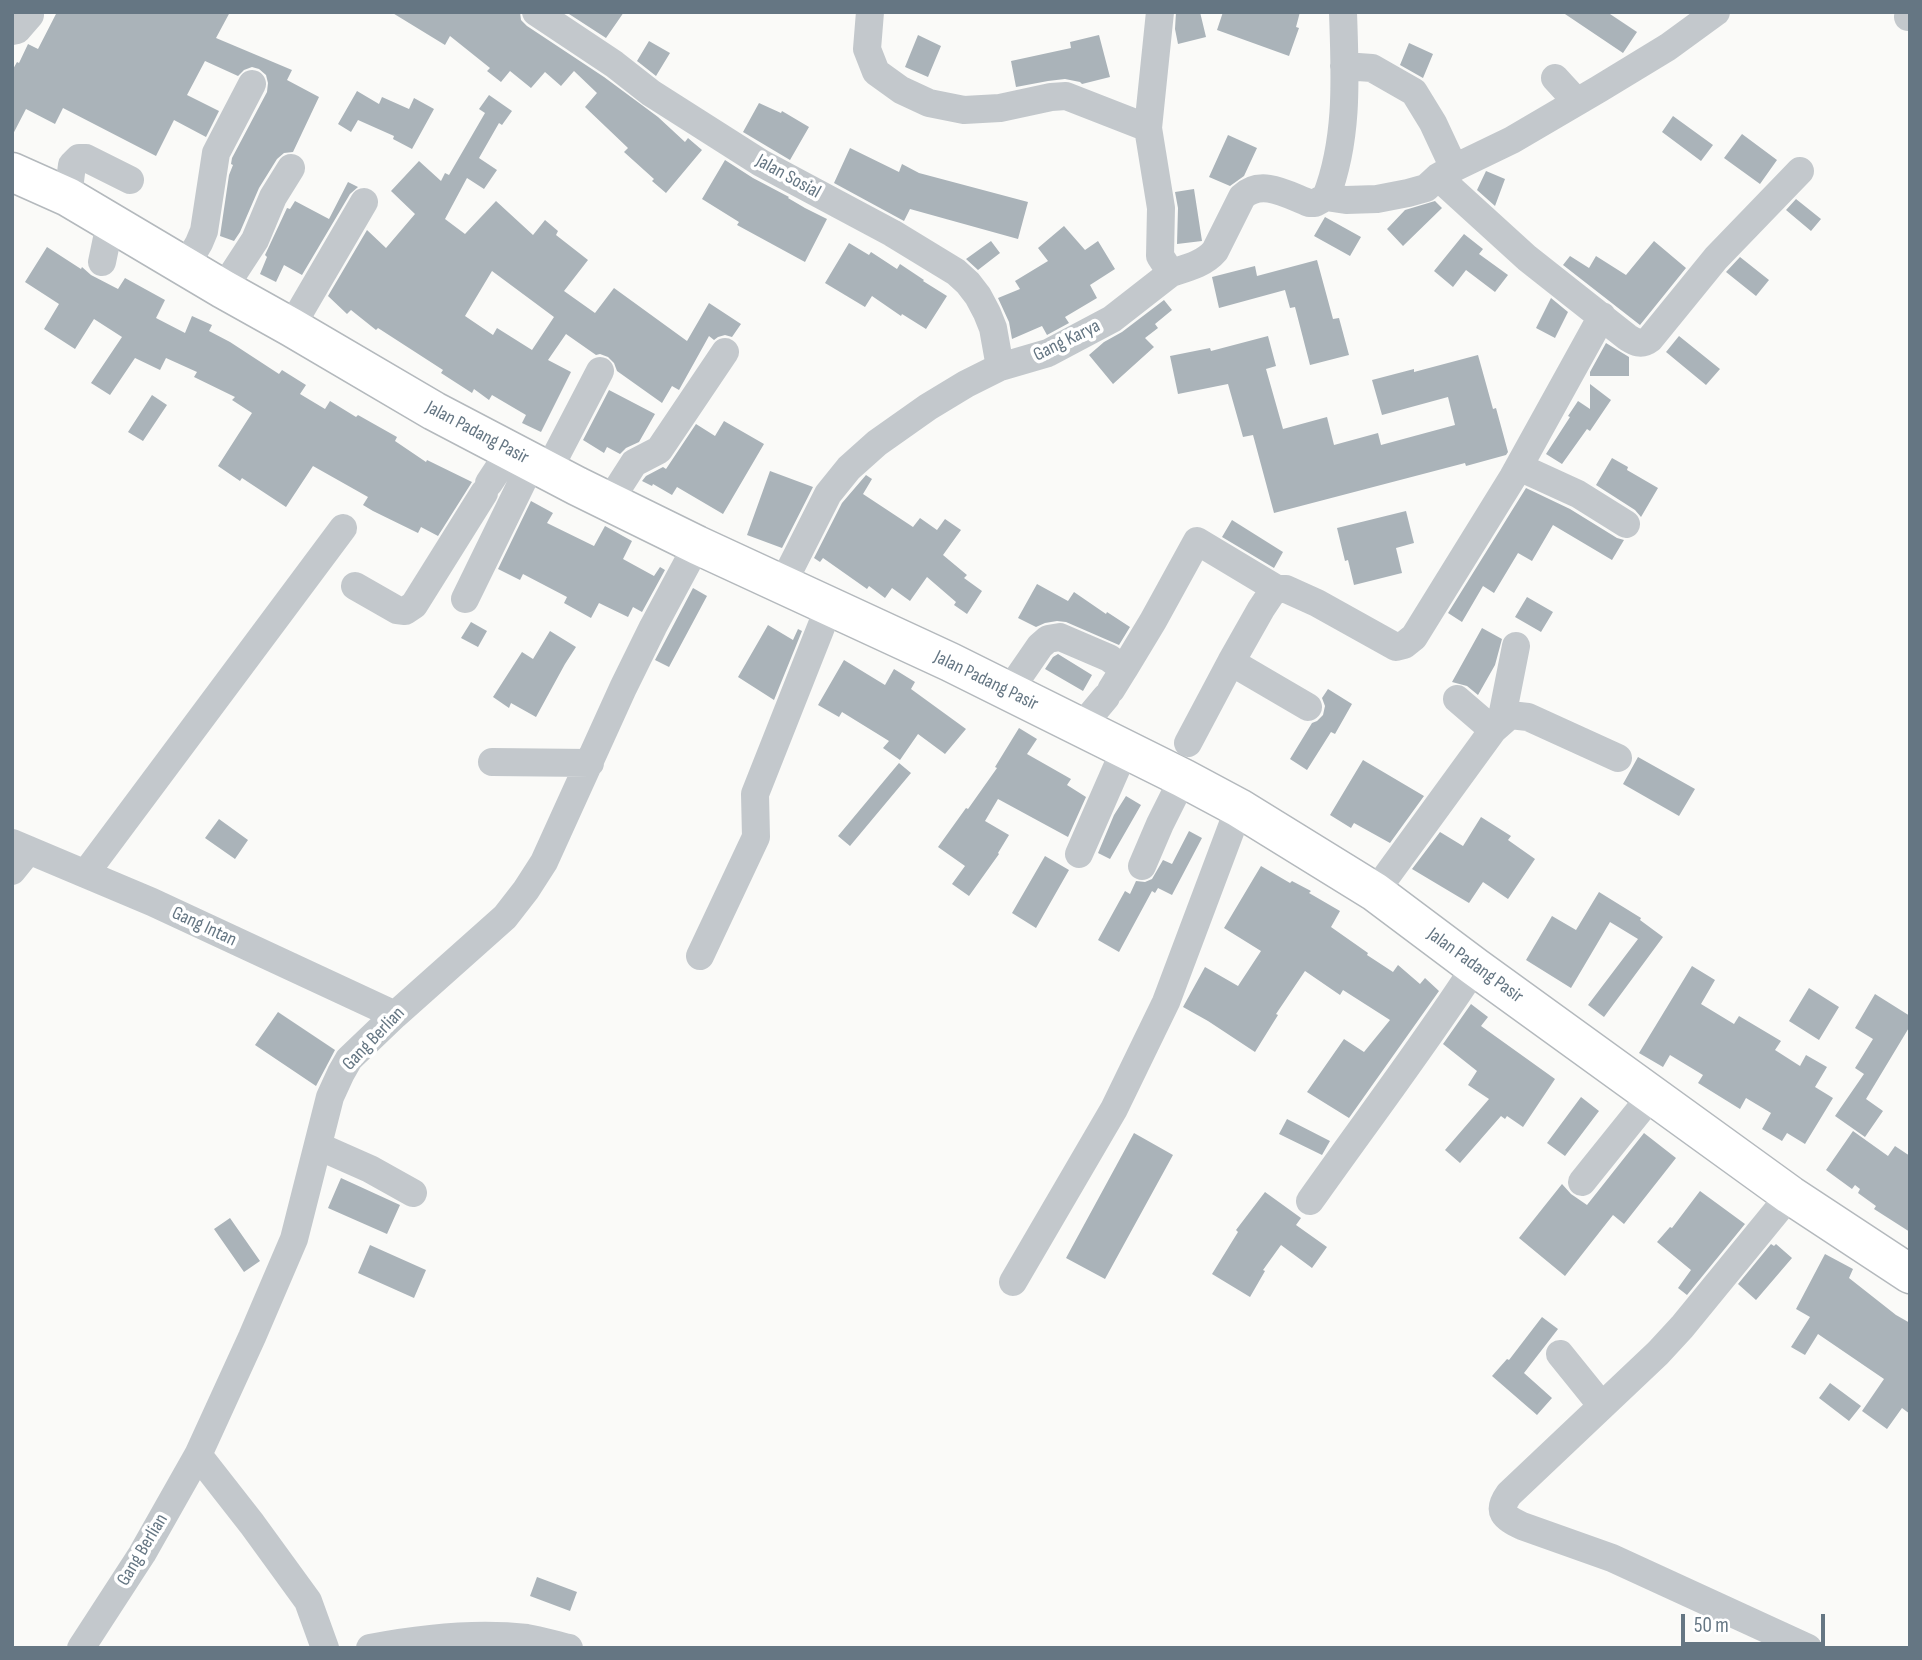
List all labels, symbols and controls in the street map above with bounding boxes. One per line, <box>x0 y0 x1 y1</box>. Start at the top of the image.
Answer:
street label: Jalan Sosial <box>752 150 824 204</box>
street label: Gang Karya <box>1030 315 1104 367</box>
street label: Jalan Padang Pasir <box>422 396 532 470</box>
street label: Jalan Padang Pasir <box>930 646 1042 716</box>
street label: Gang Intan <box>168 902 240 952</box>
street label: Jalan Padang Pasir <box>1423 924 1527 1008</box>
street label: Gang Berlian <box>338 1002 410 1076</box>
street label: Gang Berlian <box>113 1510 173 1590</box>
scale bar <box>1684 1600 1828 1644</box>
text: 50 m <box>1694 1613 1729 1638</box>

